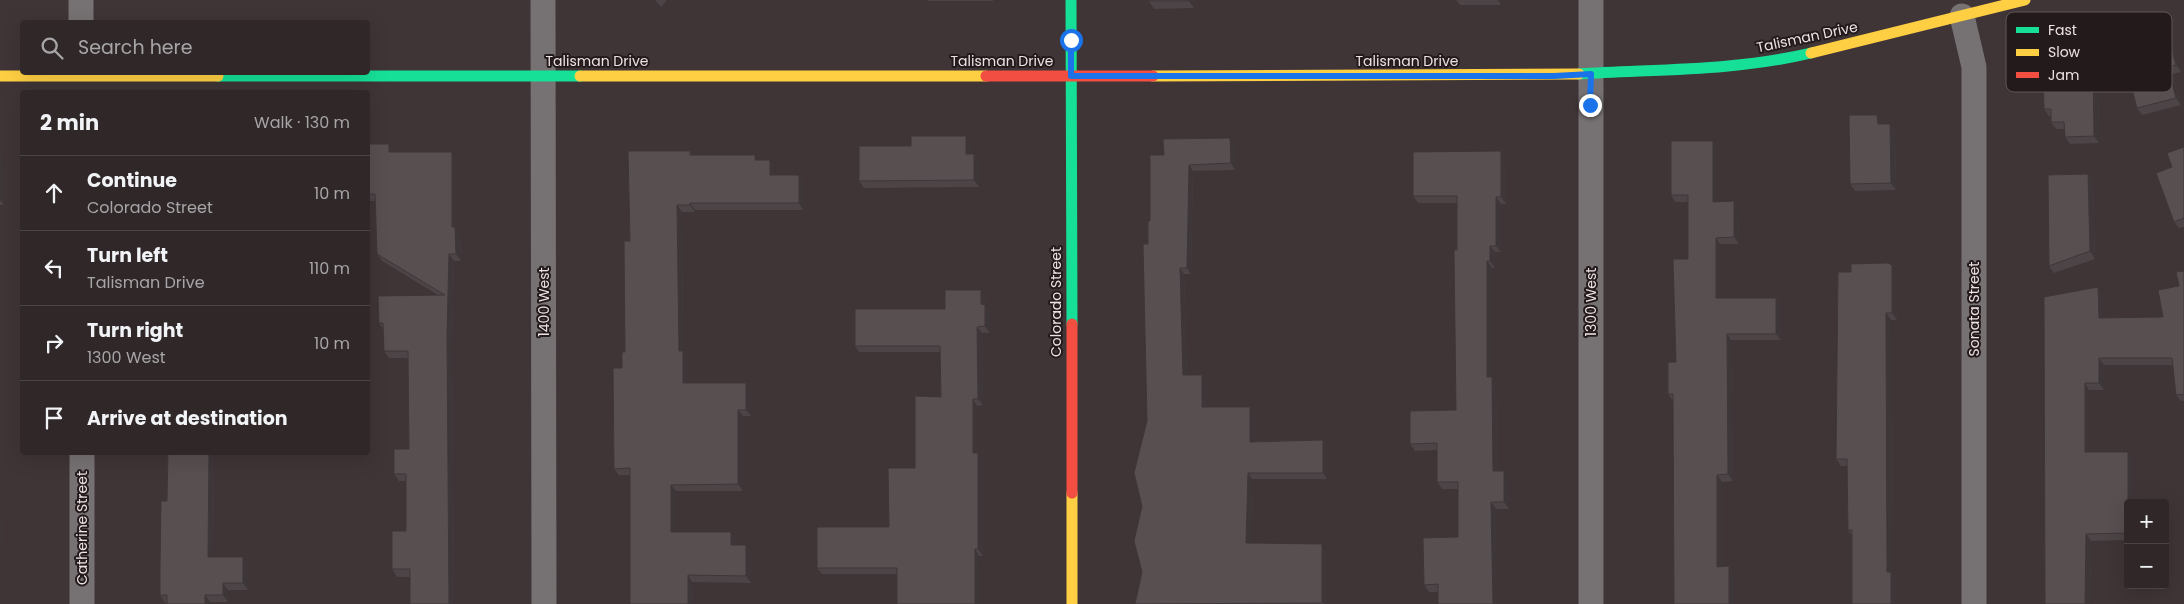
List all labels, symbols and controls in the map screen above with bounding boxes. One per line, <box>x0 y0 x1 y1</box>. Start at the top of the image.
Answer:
legend <box>2006 12 2172 92</box>
street label: Talisman Drive <box>1755 16 1860 57</box>
search box <box>20 20 370 75</box>
text: Fast <box>2048 20 2077 40</box>
route start <box>1060 29 1083 52</box>
icon: search <box>38 34 66 62</box>
text: Search here <box>78 34 192 61</box>
text: Slow <box>2048 42 2081 62</box>
street label: Talisman Drive <box>546 51 649 71</box>
street label: Talisman Drive <box>951 51 1054 71</box>
street label: Talisman Drive <box>1356 51 1459 71</box>
text: Jam <box>2048 65 2079 85</box>
route end <box>1579 94 1602 117</box>
text: 2 min <box>40 108 99 137</box>
text: Walk · 130 m <box>254 111 350 134</box>
text: Continue <box>87 167 177 194</box>
icon: ahead <box>40 179 68 207</box>
text: 10 m <box>314 182 350 205</box>
text: Colorado Street <box>87 196 213 219</box>
text: Turn left <box>87 242 168 269</box>
street label: Colorado Street <box>1046 247 1066 357</box>
icon: left <box>40 254 68 282</box>
text: 110 m <box>309 257 350 280</box>
street label: Sonata Street <box>1964 262 1984 356</box>
street label: 1400 West <box>534 267 554 337</box>
street label: 1300 West <box>1581 268 1601 336</box>
text: Talisman Drive <box>87 271 205 294</box>
text: Turn right <box>87 317 183 344</box>
icon: right <box>40 329 68 357</box>
text: 10 m <box>314 332 350 355</box>
text: 1300 West <box>87 346 166 369</box>
icon: arrive <box>40 404 68 432</box>
text: Arrive at destination <box>87 405 288 432</box>
street label: Catherine Street <box>72 471 92 585</box>
map controls <box>2124 499 2169 589</box>
button: + <box>2124 499 2169 544</box>
button: − <box>2124 544 2169 589</box>

